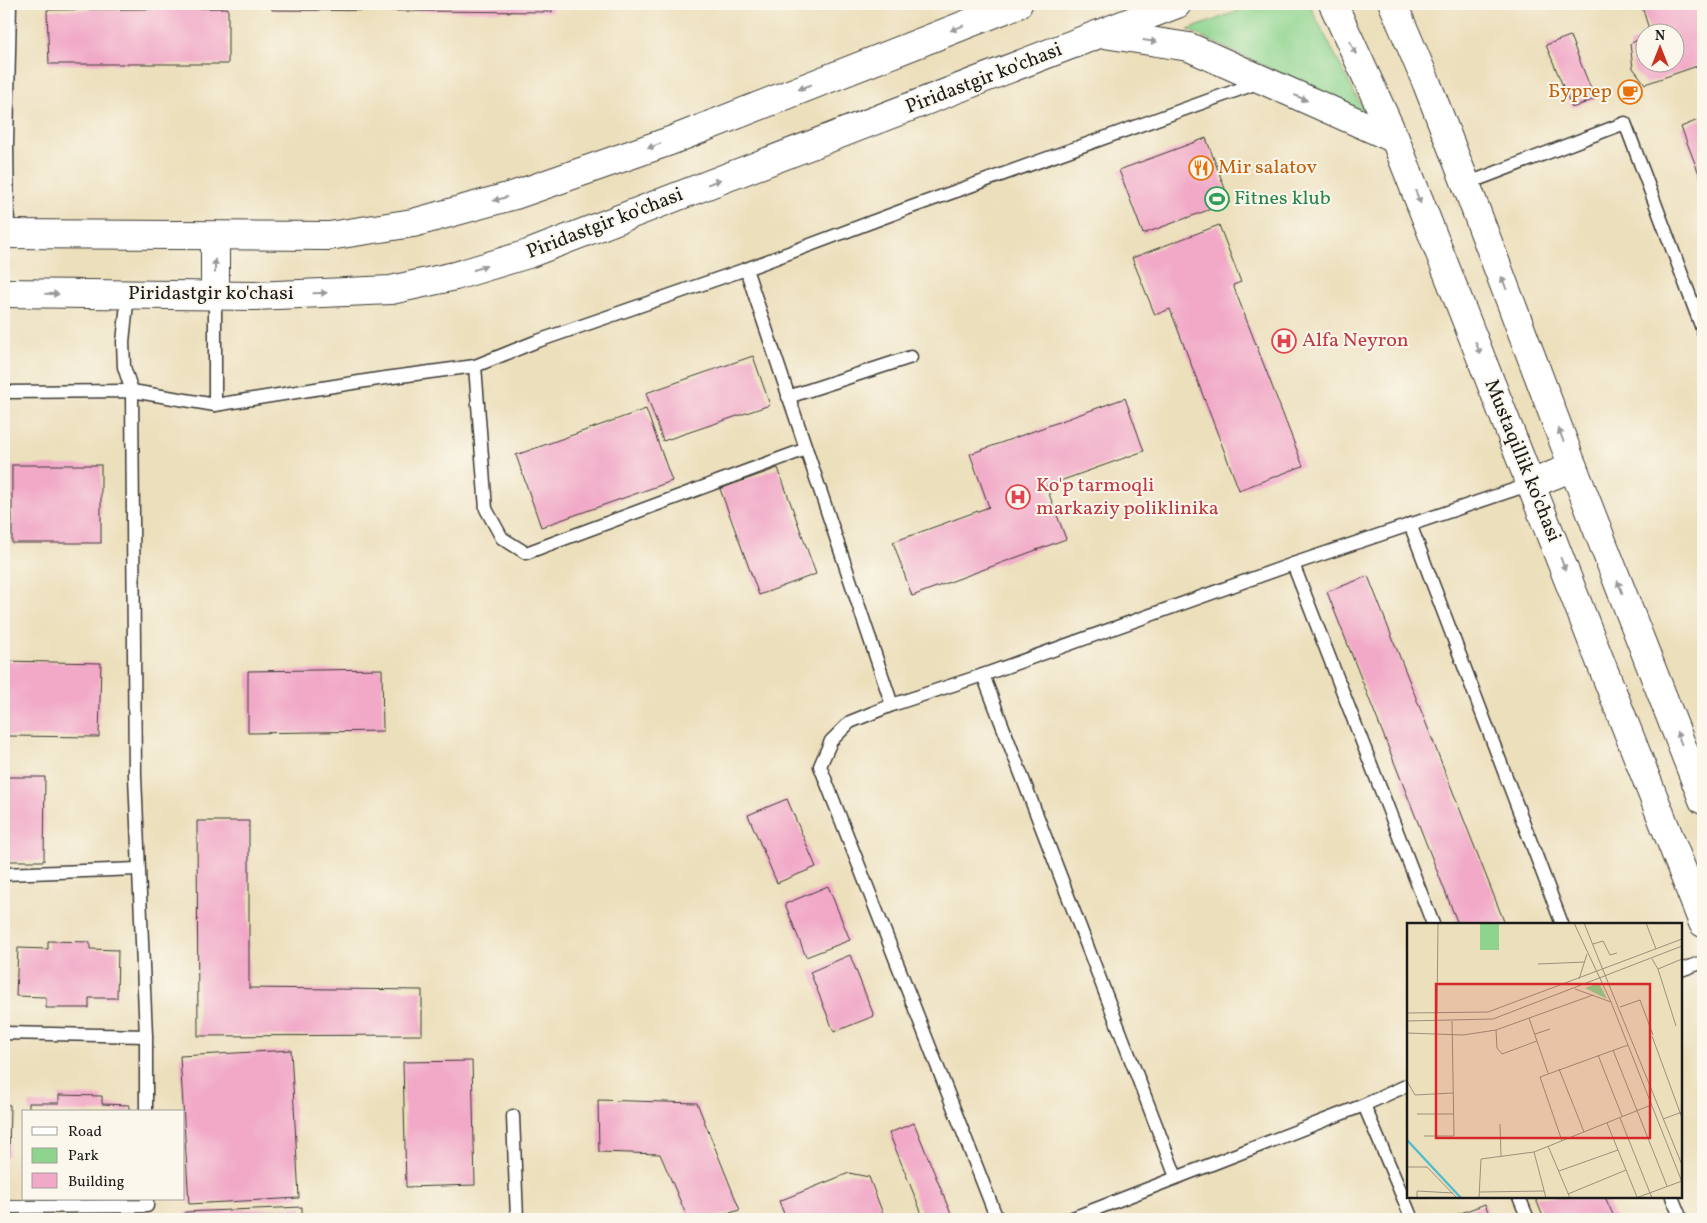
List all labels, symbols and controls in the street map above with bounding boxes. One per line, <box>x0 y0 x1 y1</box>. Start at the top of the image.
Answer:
north arrow <box>1634 22 1684 72</box>
one-way arrow <box>949 24 964 32</box>
text: N <box>1655 27 1665 46</box>
street label: Piridastgir ko'chasi <box>902 36 1066 122</box>
one-way arrow <box>1143 37 1159 45</box>
one-way arrow <box>1349 41 1357 55</box>
place label: Бургер <box>1548 78 1612 106</box>
cafe icon: Бургер <box>1617 79 1643 105</box>
one-way arrow <box>798 84 813 92</box>
one-way arrow <box>1294 94 1308 102</box>
one-way arrow <box>646 142 661 150</box>
place label: Mir salatov <box>1218 154 1317 182</box>
restaurant icon: Mir salatov <box>1188 155 1214 181</box>
one-way arrow <box>707 178 722 186</box>
street label: Piridastgir ko'chasi <box>523 181 687 267</box>
place label: Fitnes klub <box>1234 185 1331 213</box>
sports icon: Fitnes klub <box>1204 186 1230 212</box>
one-way arrow <box>1414 190 1422 204</box>
one-way arrow <box>493 196 508 204</box>
one-way arrow <box>211 258 219 274</box>
one-way arrow <box>472 264 487 272</box>
one-way arrow <box>1500 275 1508 290</box>
street label: Piridastgir ko'chasi <box>128 280 294 308</box>
one-way arrow <box>312 289 328 297</box>
one-way arrow <box>45 290 61 298</box>
place label: Alfa Neyron <box>1302 327 1409 355</box>
hospital icon: Alfa Neyron <box>1271 328 1297 354</box>
one-way arrow <box>1474 341 1482 355</box>
street label: Mustaqillik ko'chasi <box>1477 375 1567 547</box>
one-way arrow <box>1557 427 1565 442</box>
place label: Ko'p tarmoqli markaziy poliklinika <box>1036 472 1219 523</box>
hospital icon: Ko'p tarmoqli markaziy poliklinika <box>1005 484 1031 510</box>
one-way arrow <box>1560 557 1567 572</box>
one-way arrow <box>1616 579 1624 594</box>
one-way arrow <box>1675 730 1683 745</box>
inset map <box>1407 923 1682 1198</box>
legend <box>22 1110 185 1200</box>
text: Road <box>68 1122 102 1143</box>
text: Park <box>68 1146 99 1167</box>
text: Building <box>68 1172 125 1193</box>

